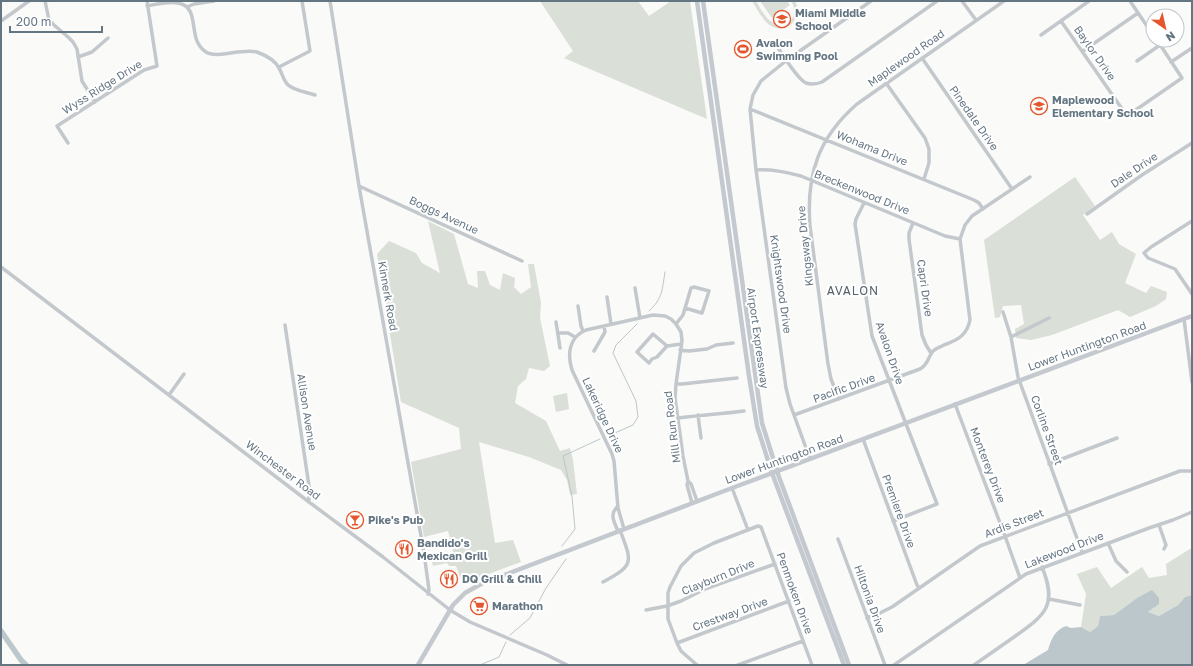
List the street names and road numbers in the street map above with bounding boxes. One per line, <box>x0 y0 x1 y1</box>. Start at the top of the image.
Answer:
street label: Baylor Drive <box>1072 23 1119 83</box>
street label: Maplewood Road <box>865 26 947 89</box>
street label: Wyss Ridge Drive <box>59 57 144 116</box>
street label: Pinedale Drive <box>947 83 1002 153</box>
street label: Wohama Drive <box>835 127 910 168</box>
street label: Dale Drive <box>1108 149 1160 190</box>
street label: Breckenwood Drive <box>813 166 912 217</box>
street label: Boggs Avenue <box>408 193 481 236</box>
street label: Kingsway Drive <box>794 205 815 287</box>
street label: Knightswood Drive <box>768 234 795 334</box>
street label: Capri Drive <box>915 258 936 317</box>
street label: Kinnerk Road <box>376 260 401 332</box>
street label: Airport Expressway <box>745 286 772 389</box>
street label: Lower Huntington Road <box>1026 318 1148 373</box>
street label: Avalon Drive <box>874 320 907 386</box>
street label: Pacific Drive <box>811 370 877 405</box>
street label: Allison Avenue <box>295 372 320 451</box>
street label: Lakeridge Drive <box>580 375 627 455</box>
street label: Mill Run Road <box>661 390 682 464</box>
street label: Corline Street <box>1029 393 1066 466</box>
street label: Monterey Drive <box>968 425 1009 505</box>
street label: Lower Huntington Road <box>723 431 845 486</box>
street label: Winchester Road <box>243 437 323 502</box>
street label: Premiere Drive <box>880 472 919 549</box>
street label: Ardis Street <box>982 505 1045 540</box>
street label: Lakewood Drive <box>1022 528 1105 571</box>
street label: Penmoken Drive <box>775 550 816 635</box>
street label: Clayburn Drive <box>679 556 756 597</box>
street label: Hiltonia Drive <box>852 563 889 635</box>
street label: Crestway Drive <box>690 594 769 633</box>

